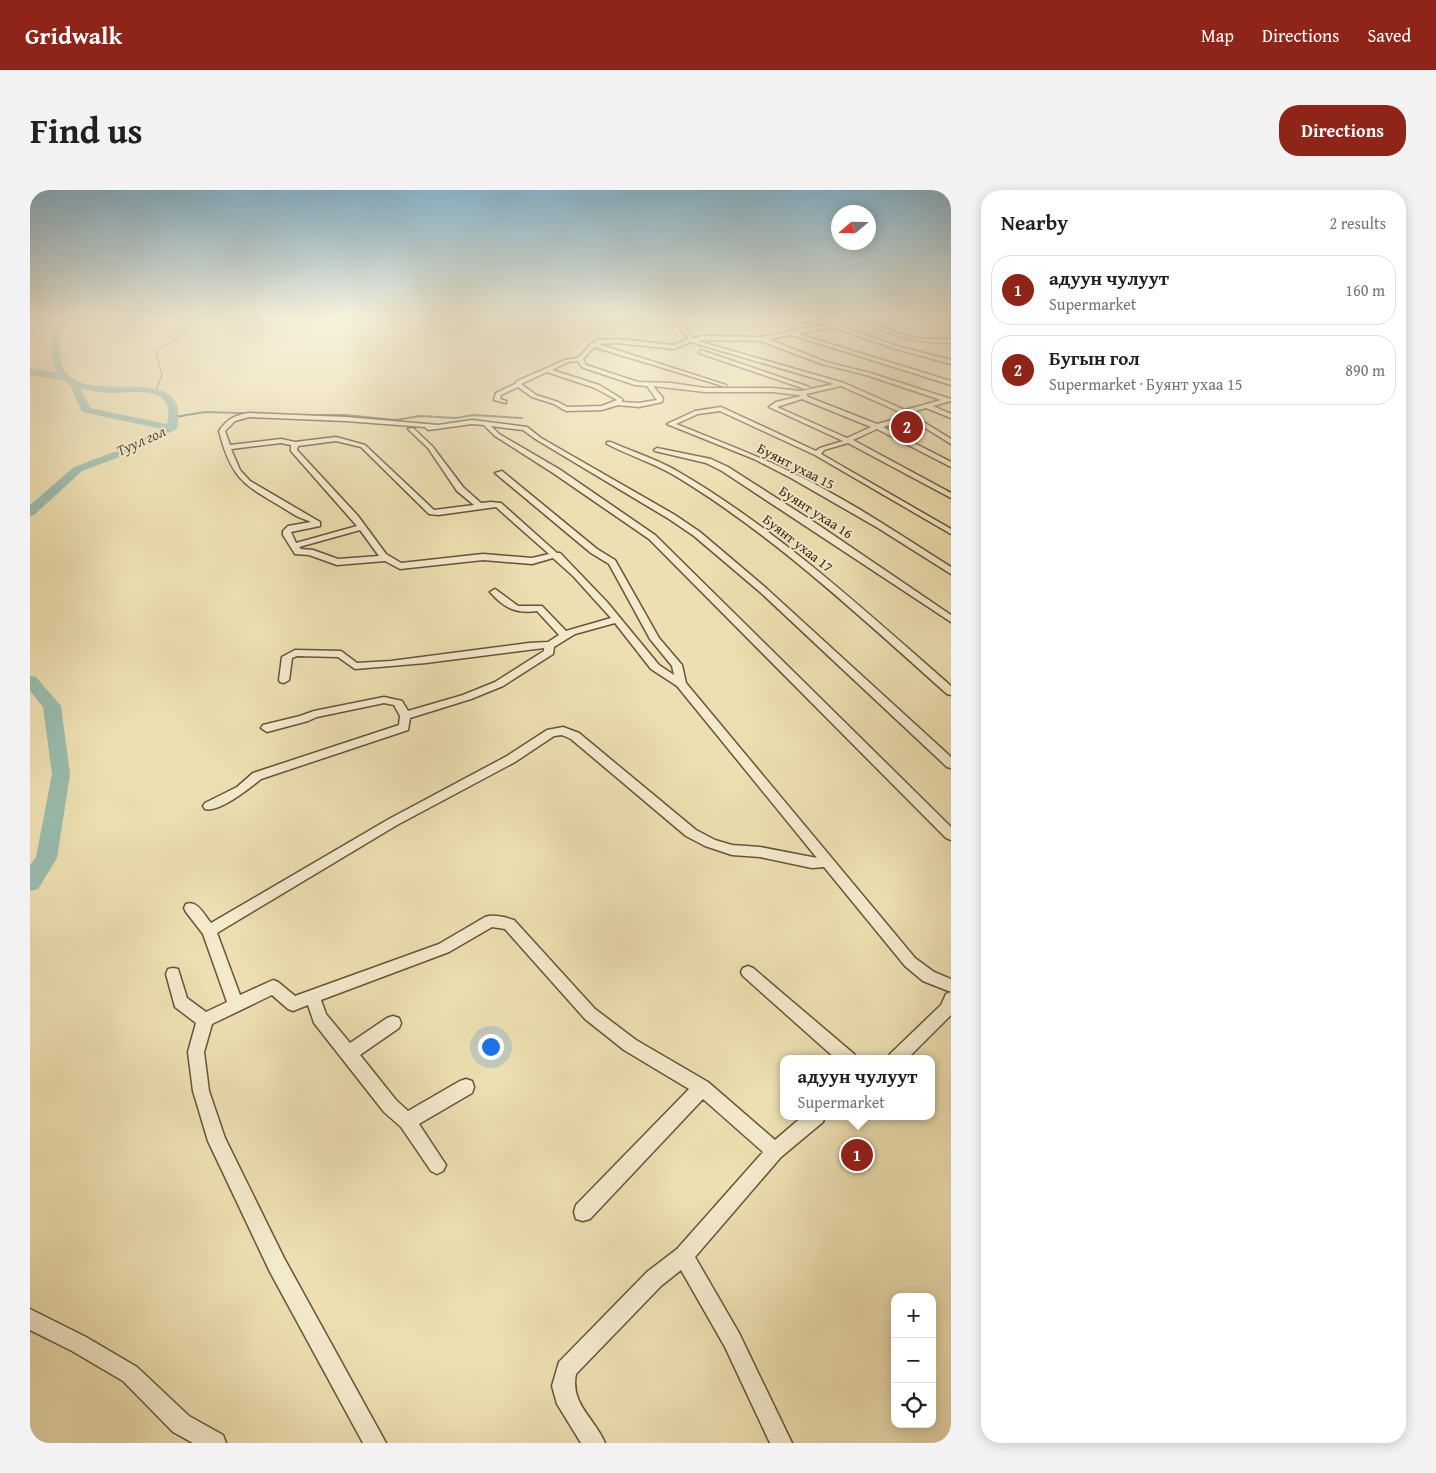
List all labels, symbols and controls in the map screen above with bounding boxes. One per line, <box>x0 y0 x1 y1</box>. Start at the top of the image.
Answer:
text: Gridwalk <box>25 18 122 53</box>
text: Map <box>1201 22 1234 49</box>
text: Directions <box>1262 22 1339 49</box>
text: Saved <box>1367 22 1411 49</box>
text: Find us <box>30 105 143 156</box>
button: Directions <box>1279 105 1406 156</box>
north arrow <box>831 205 876 250</box>
text: Nearby <box>1001 207 1068 238</box>
text: 2 results <box>1329 211 1386 235</box>
text: адуун чулуут <box>1049 264 1169 292</box>
text: 1 <box>1014 278 1022 302</box>
text: 160 m <box>1345 278 1385 302</box>
text: Supermarket <box>1049 292 1136 316</box>
text: Бугын гол <box>1049 344 1140 372</box>
text: 2 <box>1014 358 1022 382</box>
text: 890 m <box>1345 358 1385 382</box>
text: Supermarket · Буянт ухаа 15 <box>1049 372 1242 396</box>
pin: 2 <box>891 408 923 446</box>
water label: Туул гол <box>113 420 169 461</box>
street label: Буянт ухаа 15 <box>754 438 838 494</box>
street label: Буянт ухаа 16 <box>775 481 857 543</box>
street label: Буянт ухаа 17 <box>759 509 838 577</box>
your location <box>478 1034 504 1060</box>
popup <box>780 1055 935 1120</box>
text: адуун чулуут <box>798 1062 917 1090</box>
text: Supermarket <box>798 1090 885 1114</box>
pin: 1 <box>841 1136 873 1174</box>
map controls <box>891 1293 936 1428</box>
button: + <box>891 1293 936 1338</box>
button: − <box>891 1338 936 1383</box>
button: locate <box>891 1383 936 1428</box>

